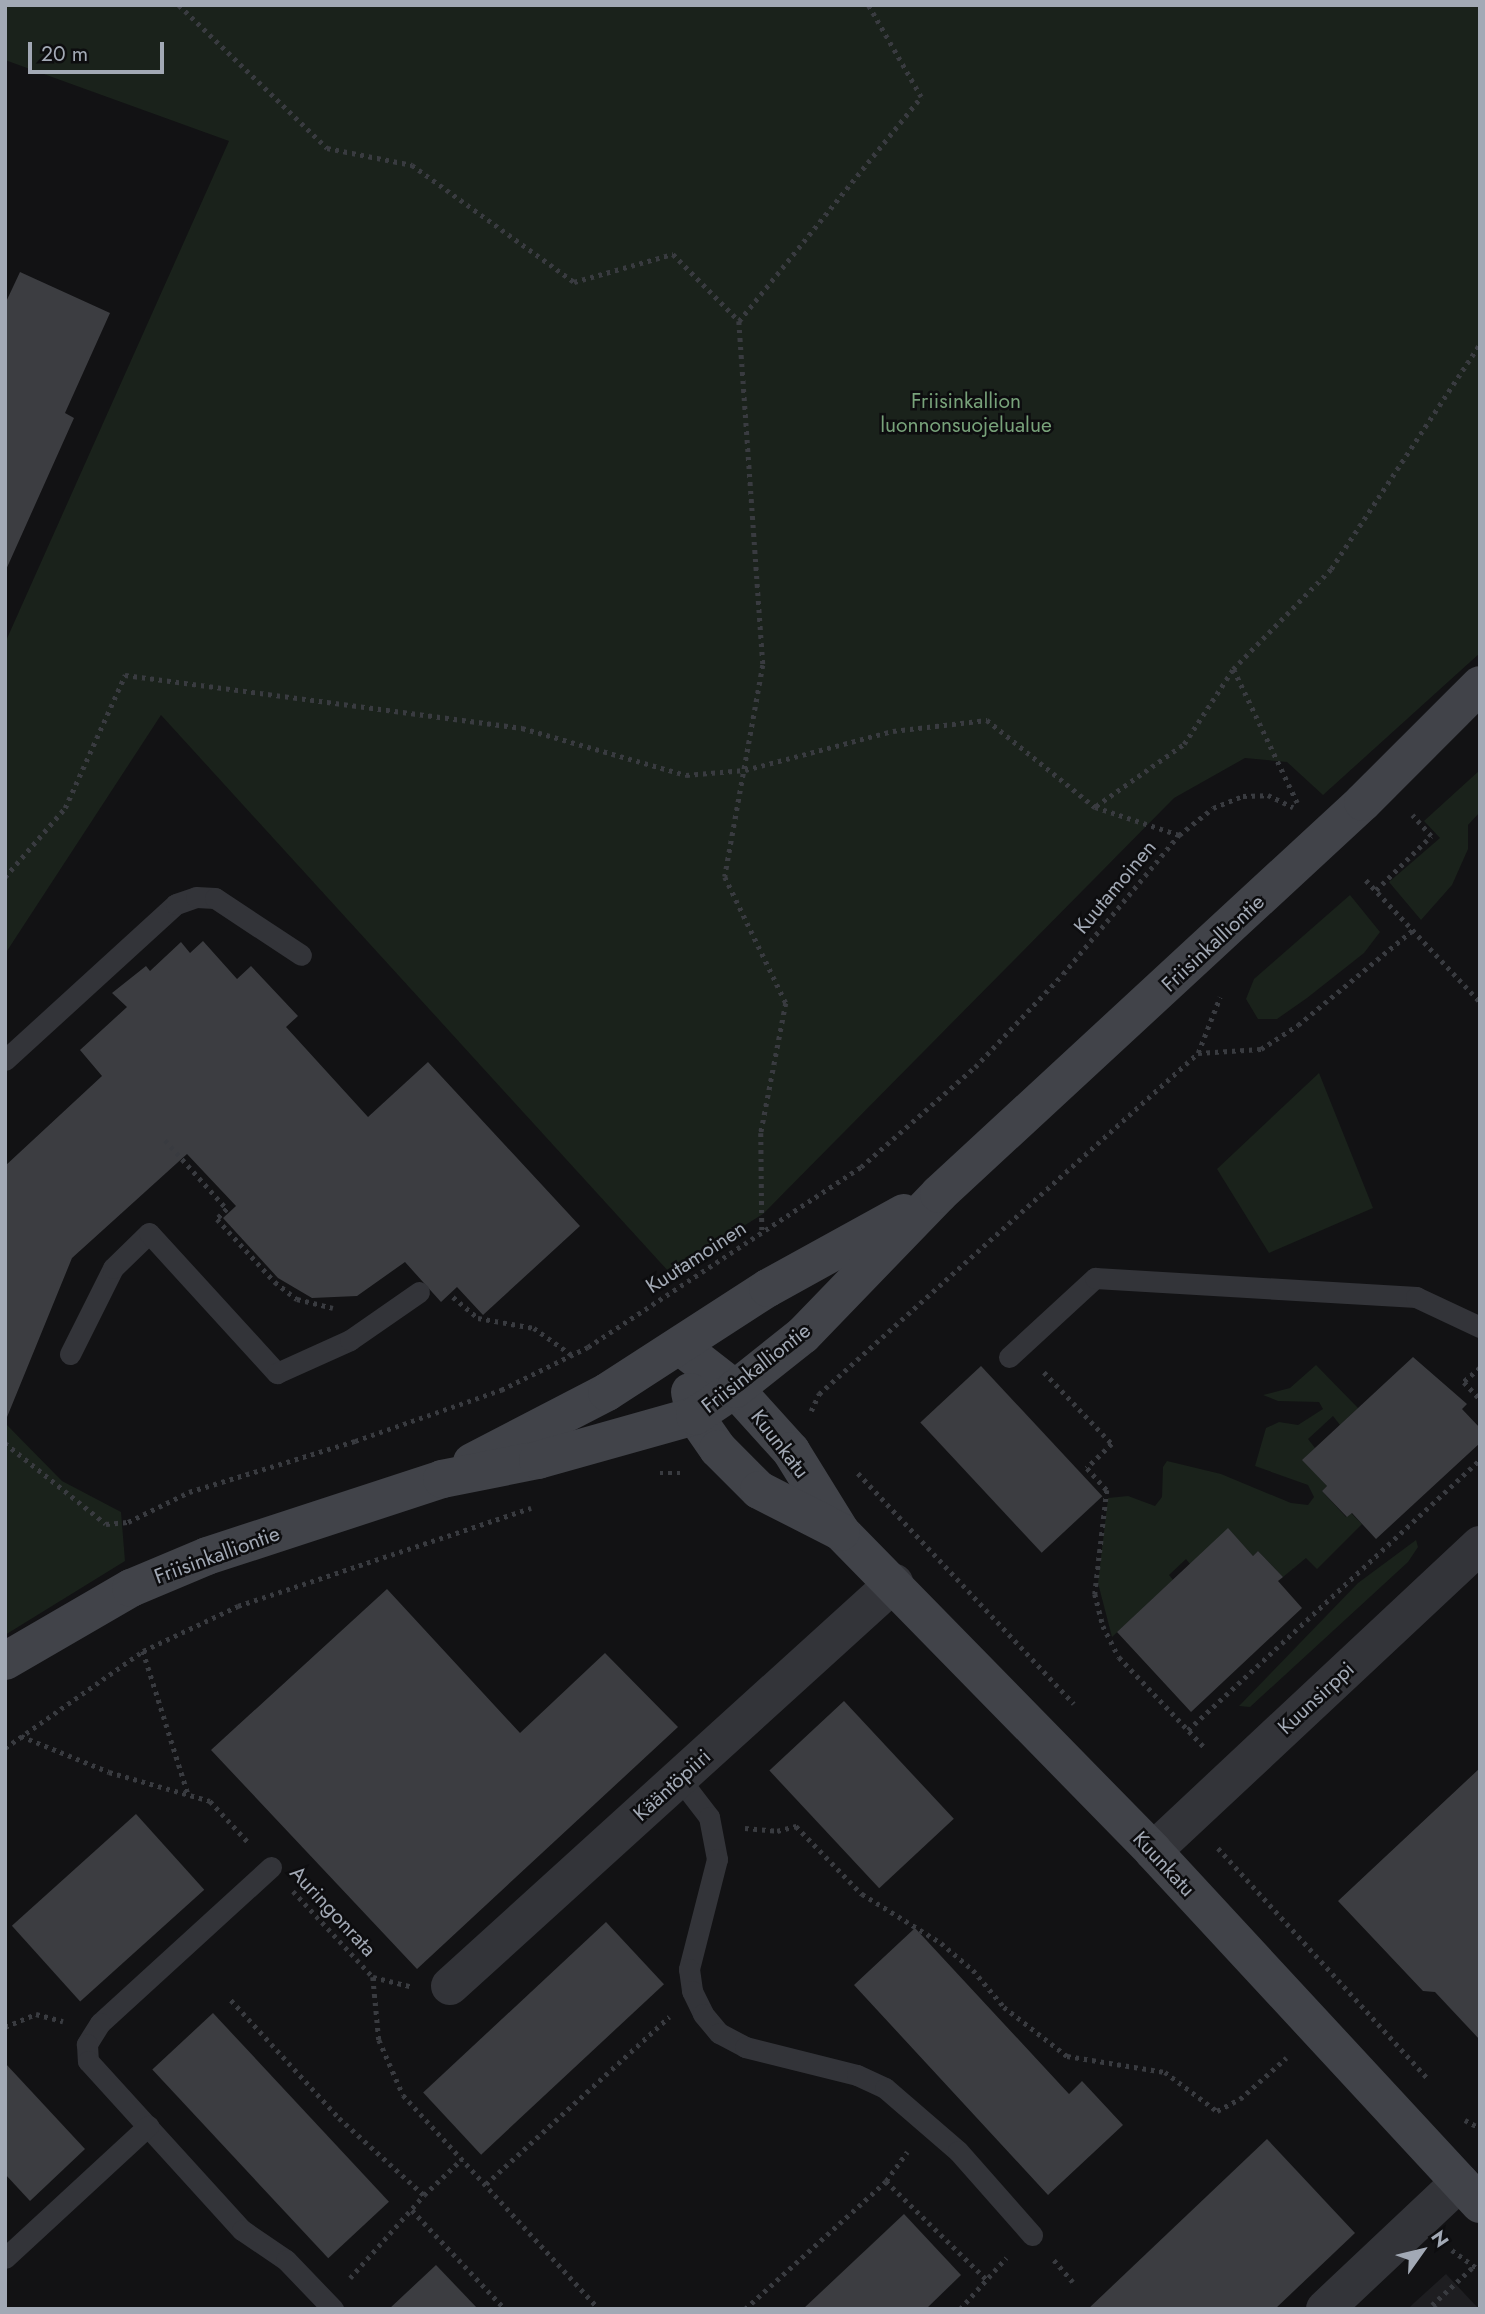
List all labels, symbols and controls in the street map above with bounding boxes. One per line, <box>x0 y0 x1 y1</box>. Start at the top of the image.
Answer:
scale bar <box>32 28 168 72</box>
text: 20 m <box>41 39 88 69</box>
park label: Friisinkallion luonnonsuojelualue <box>880 388 1052 438</box>
street label: Kuutamoinen <box>1069 835 1161 939</box>
street label: Friisinkalliontie <box>1156 889 1270 997</box>
street label: Kuutamoinen <box>641 1215 751 1299</box>
street label: Friisinkalliontie <box>696 1318 816 1418</box>
street label: Kuunkatu <box>746 1405 814 1483</box>
street label: Friisinkalliontie <box>151 1521 283 1589</box>
street label: Kuunsirppi <box>1273 1656 1359 1740</box>
street label: Kääntöpiiri <box>628 1744 716 1826</box>
street label: Kuunkatu <box>1128 1826 1200 1902</box>
street label: Auringonrata <box>285 1860 381 1962</box>
north arrow <box>1387 2216 1457 2286</box>
text: N <box>1424 2225 1455 2253</box>

